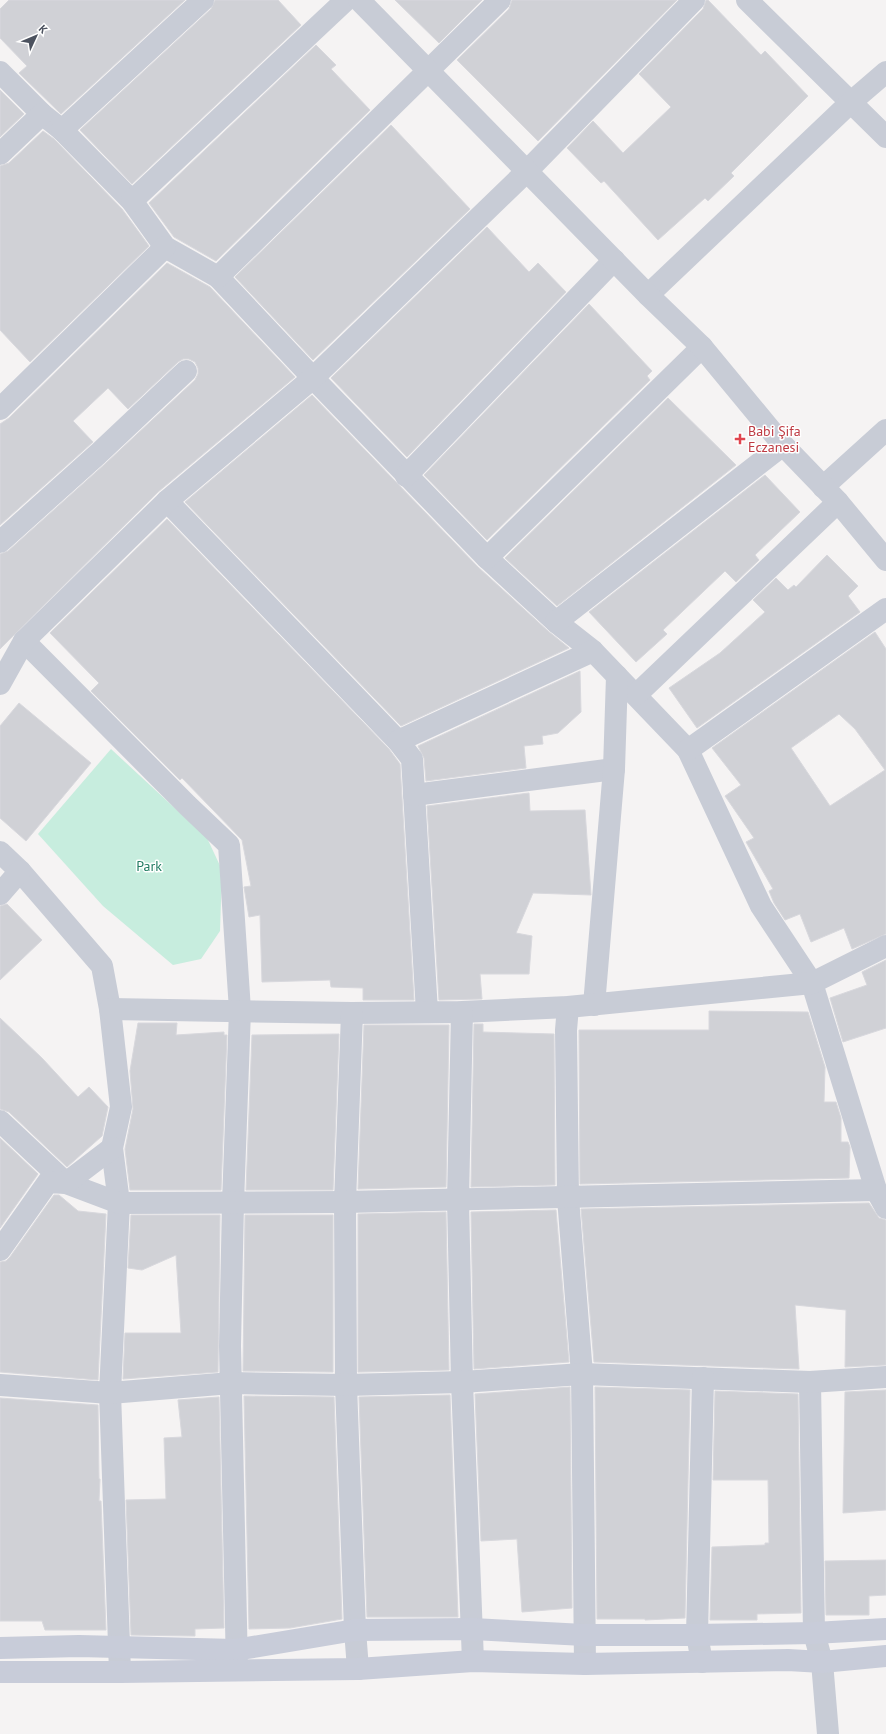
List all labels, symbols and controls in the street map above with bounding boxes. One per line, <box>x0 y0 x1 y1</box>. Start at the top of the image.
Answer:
north arrow <box>16 16 56 56</box>
text: K <box>36 22 51 36</box>
place label: Babi Şifa Eczanesi <box>748 422 801 456</box>
marker: Babi Şifa Eczanesi <box>735 434 745 444</box>
park label: Park <box>136 857 162 875</box>

